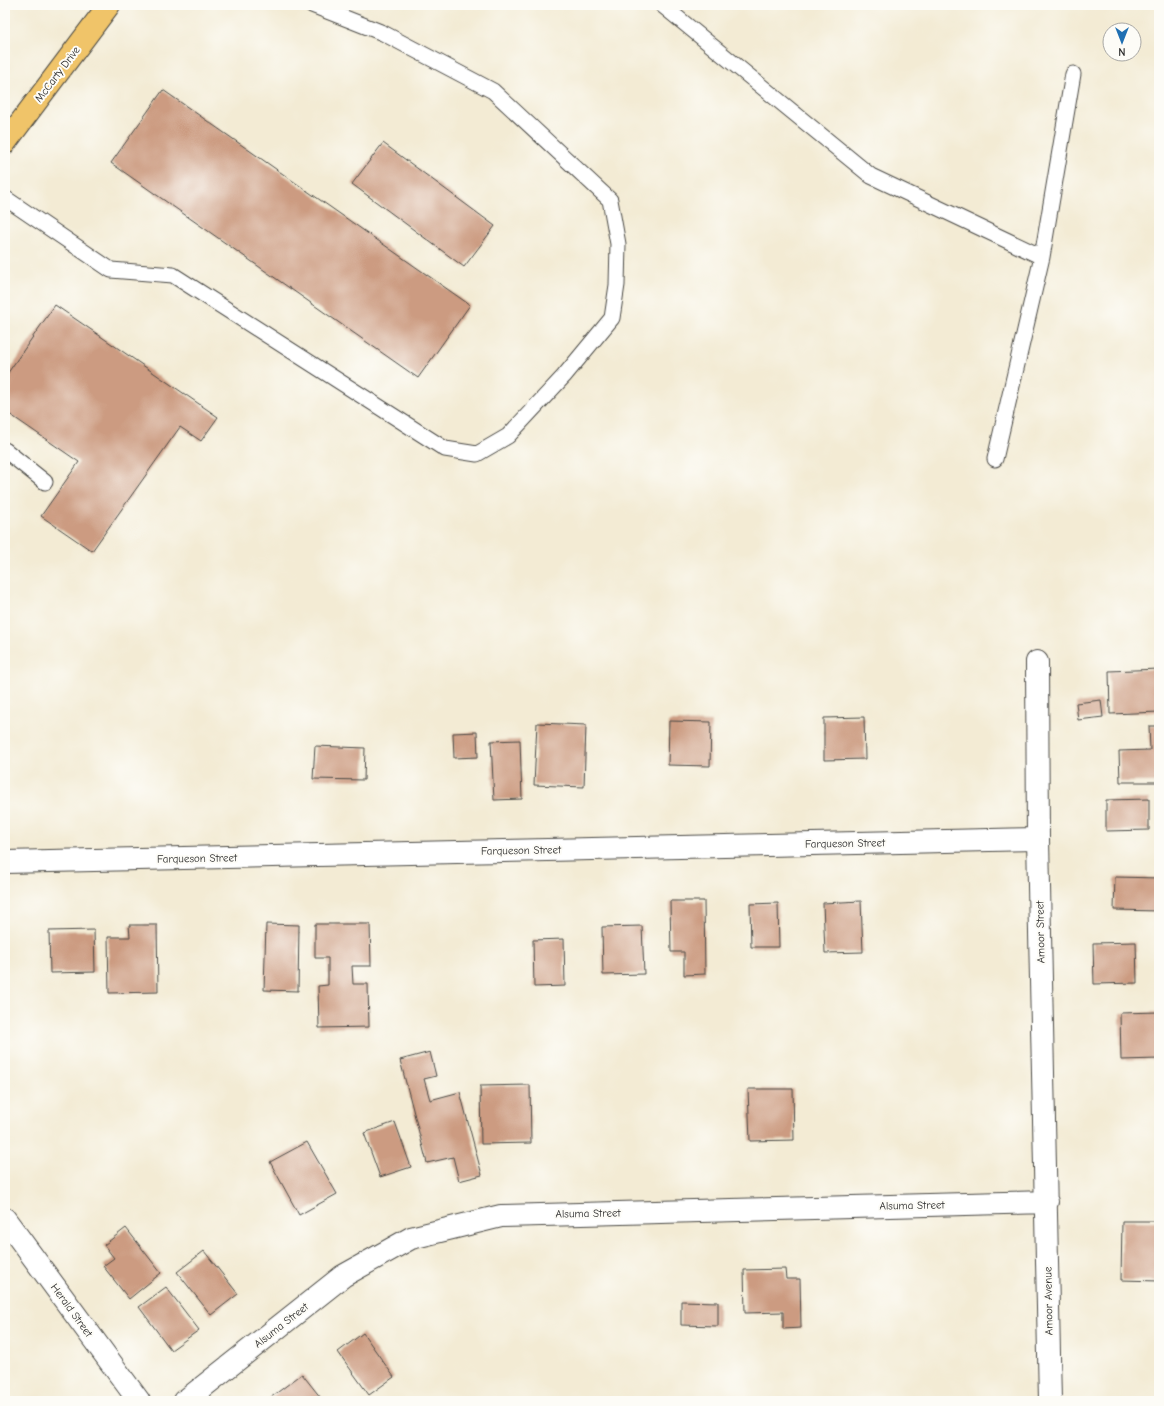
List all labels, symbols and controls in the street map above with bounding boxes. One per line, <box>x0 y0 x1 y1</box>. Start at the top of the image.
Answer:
north arrow <box>1102 22 1142 62</box>
street label: McCarty Drive <box>32 43 83 105</box>
text: N <box>1118 45 1126 58</box>
street label: Farqueson Street <box>805 836 886 851</box>
street label: Farqueson Street <box>481 843 562 858</box>
street label: Farqueson Street <box>157 851 238 866</box>
street label: Amoor Street <box>1033 900 1048 963</box>
street label: Alsuma Street <box>879 1198 945 1213</box>
street label: Alsuma Street <box>555 1206 621 1221</box>
street label: Amoor Avenue <box>1041 1266 1056 1335</box>
street label: Herald Street <box>48 1281 96 1340</box>
street label: Alsuma Street <box>252 1300 312 1351</box>

